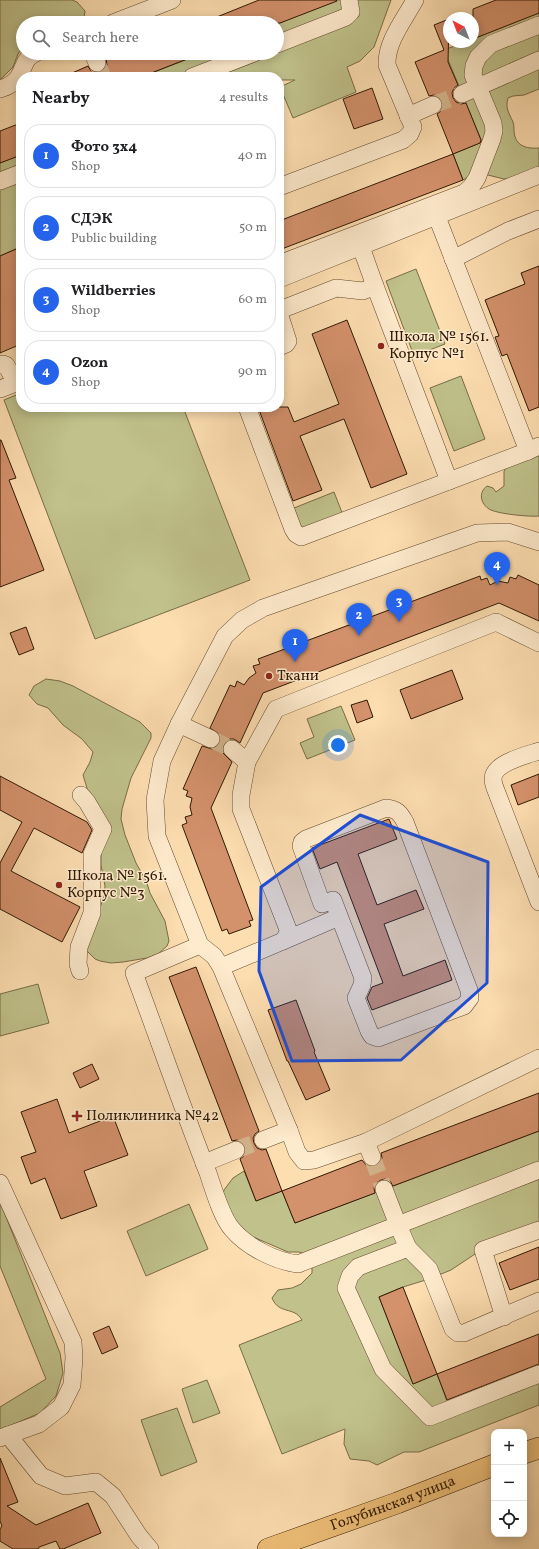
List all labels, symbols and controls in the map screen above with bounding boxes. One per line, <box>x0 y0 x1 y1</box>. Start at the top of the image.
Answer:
north arrow <box>443 12 479 48</box>
search box <box>16 16 284 60</box>
icon: search <box>30 27 52 49</box>
text: Search here <box>62 28 139 49</box>
text: Nearby <box>32 87 90 110</box>
text: 4 results <box>219 89 268 107</box>
text: Фото 3х4 <box>71 137 137 158</box>
text: 1 <box>43 147 49 165</box>
text: 40 m <box>238 147 267 165</box>
text: Shop <box>71 158 100 176</box>
text: СДЭК <box>71 209 112 230</box>
text: 2 <box>43 219 49 237</box>
text: 50 m <box>239 219 267 237</box>
text: Public building <box>71 230 157 248</box>
text: Wildberries <box>71 281 156 302</box>
text: 3 <box>43 291 49 309</box>
text: 60 m <box>239 291 267 309</box>
text: Shop <box>71 302 100 320</box>
place label: Школа № 1561. Корпус №1 <box>389 327 489 365</box>
marker: Школа № 1561. Корпус №1 <box>376 341 386 351</box>
text: Ozon <box>71 353 108 374</box>
text: 4 <box>42 363 50 381</box>
text: 90 m <box>238 363 267 381</box>
text: Shop <box>71 374 100 392</box>
pin: 4 <box>484 552 510 585</box>
pin: 3 <box>386 589 412 622</box>
pin: 2 <box>346 603 372 636</box>
pin: 1 <box>282 629 308 662</box>
place label: Ткани <box>277 666 319 687</box>
marker: Ткани <box>264 671 274 681</box>
your location <box>328 735 348 755</box>
place label: Школа № 1561. Корпус №3 <box>67 866 167 904</box>
marker: Школа № 1561. Корпус №3 <box>54 880 64 890</box>
place label: Поликлиника №42 <box>86 1106 219 1127</box>
marker: Поликлиника №42 <box>71 1110 83 1122</box>
map controls <box>491 1429 527 1537</box>
button: + <box>491 1429 527 1465</box>
button: − <box>491 1465 527 1501</box>
street label: Голубинская улица <box>328 1471 459 1536</box>
button: locate <box>491 1501 527 1537</box>

